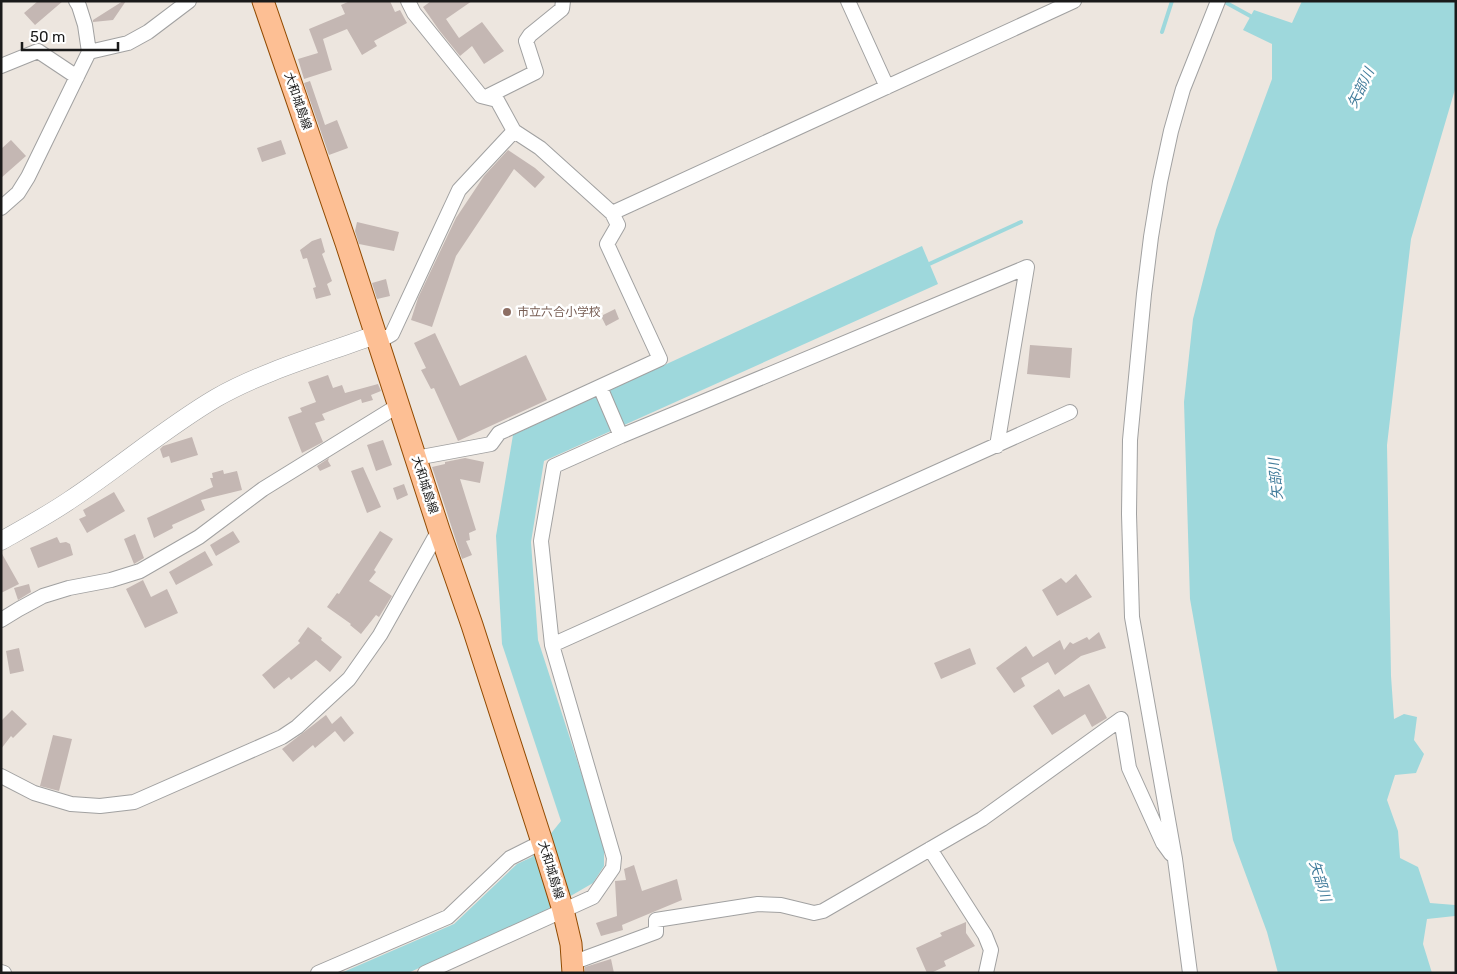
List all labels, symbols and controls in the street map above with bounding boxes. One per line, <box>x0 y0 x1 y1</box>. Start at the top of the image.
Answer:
scale bar <box>22 20 119 52</box>
text: 50 m <box>30 28 65 46</box>
water label: 矢部川 <box>1344 64 1379 111</box>
street label: 大和城島線 <box>282 70 314 132</box>
place label: 市立六合小学校 <box>517 305 601 319</box>
marker: 市立六合小学校 <box>501 306 513 318</box>
street label: 大和城島線 <box>409 454 441 516</box>
water label: 矢部川 <box>1266 455 1286 501</box>
street label: 大和城島線 <box>536 839 566 901</box>
water label: 矢部川 <box>1306 858 1335 905</box>

